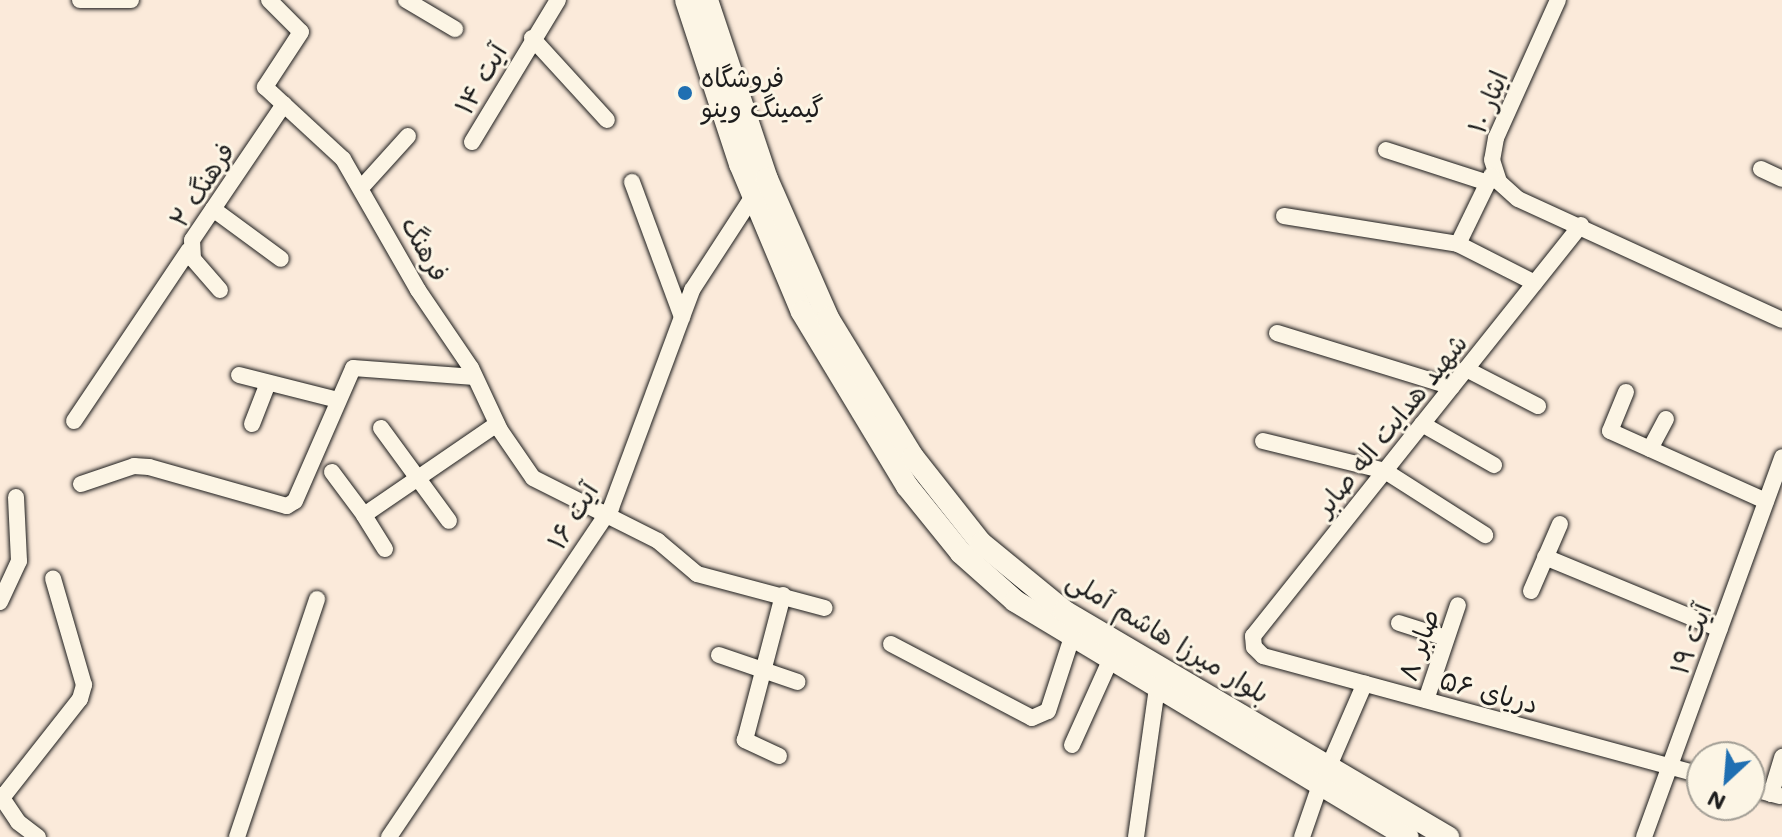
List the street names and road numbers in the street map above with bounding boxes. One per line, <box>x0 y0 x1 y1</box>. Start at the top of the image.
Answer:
street label: آيت ۱۴ <box>448 38 514 120</box>
street label: ایثار ۱۰ <box>1461 66 1515 138</box>
street label: فرهنگ ۲ <box>163 137 241 233</box>
street label: فرهنگ <box>395 211 455 287</box>
street label: شهید هدایت اله صابر <box>1308 328 1474 522</box>
street label: آیت ۱۶ <box>541 477 605 555</box>
street label: بلوار میرزا هاشم آملی <box>1061 564 1275 710</box>
street label: آیت ۱۹ <box>1664 599 1718 679</box>
street label: صابر ۸ <box>1392 605 1446 685</box>
street label: دریای ۵۶ <box>1436 664 1542 720</box>

